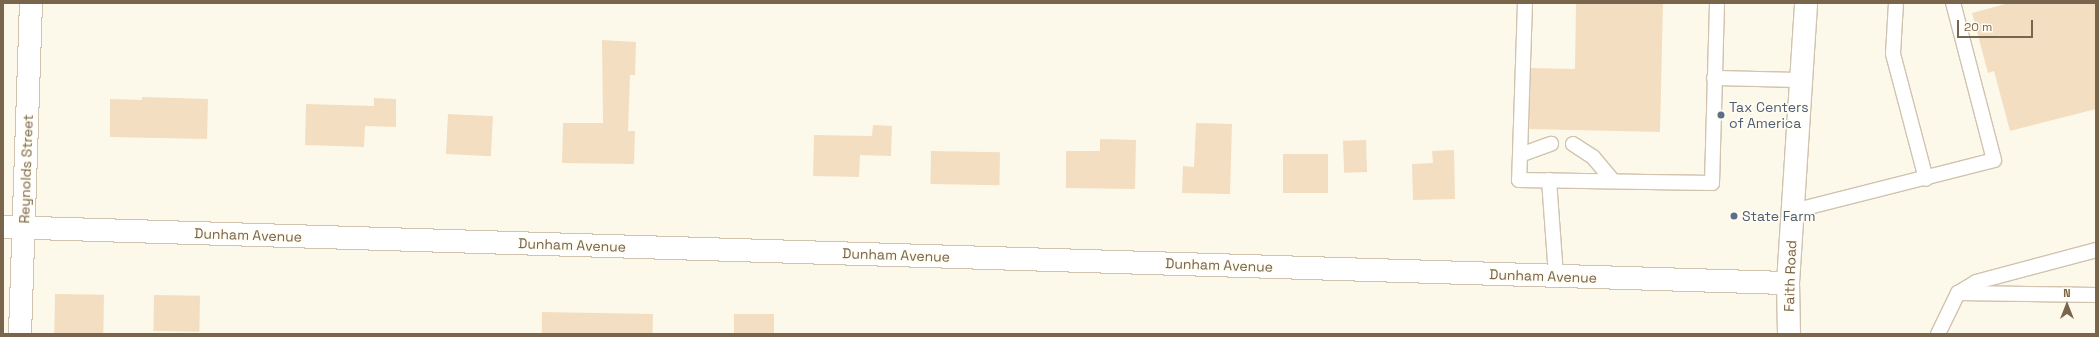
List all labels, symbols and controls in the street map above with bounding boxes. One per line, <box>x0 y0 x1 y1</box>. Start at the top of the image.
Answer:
scale bar <box>1959 12 2035 38</box>
text: 20 m <box>1964 19 1992 35</box>
place label: Tax Centers of America <box>1729 99 1809 132</box>
marker: Tax Centers of America <box>1716 110 1726 120</box>
street label: Reynolds Street <box>16 114 36 224</box>
place label: State Farm <box>1742 208 1815 224</box>
marker: State Farm <box>1729 211 1739 221</box>
street label: Dunham Avenue <box>194 225 302 245</box>
street label: Dunham Avenue <box>518 235 626 255</box>
street label: Faith Road <box>1780 240 1800 312</box>
street label: Dunham Avenue <box>842 245 950 265</box>
street label: Dunham Avenue <box>1165 255 1273 275</box>
street label: Dunham Avenue <box>1489 266 1597 286</box>
north arrow <box>2047 285 2087 325</box>
text: N <box>2063 286 2071 300</box>

